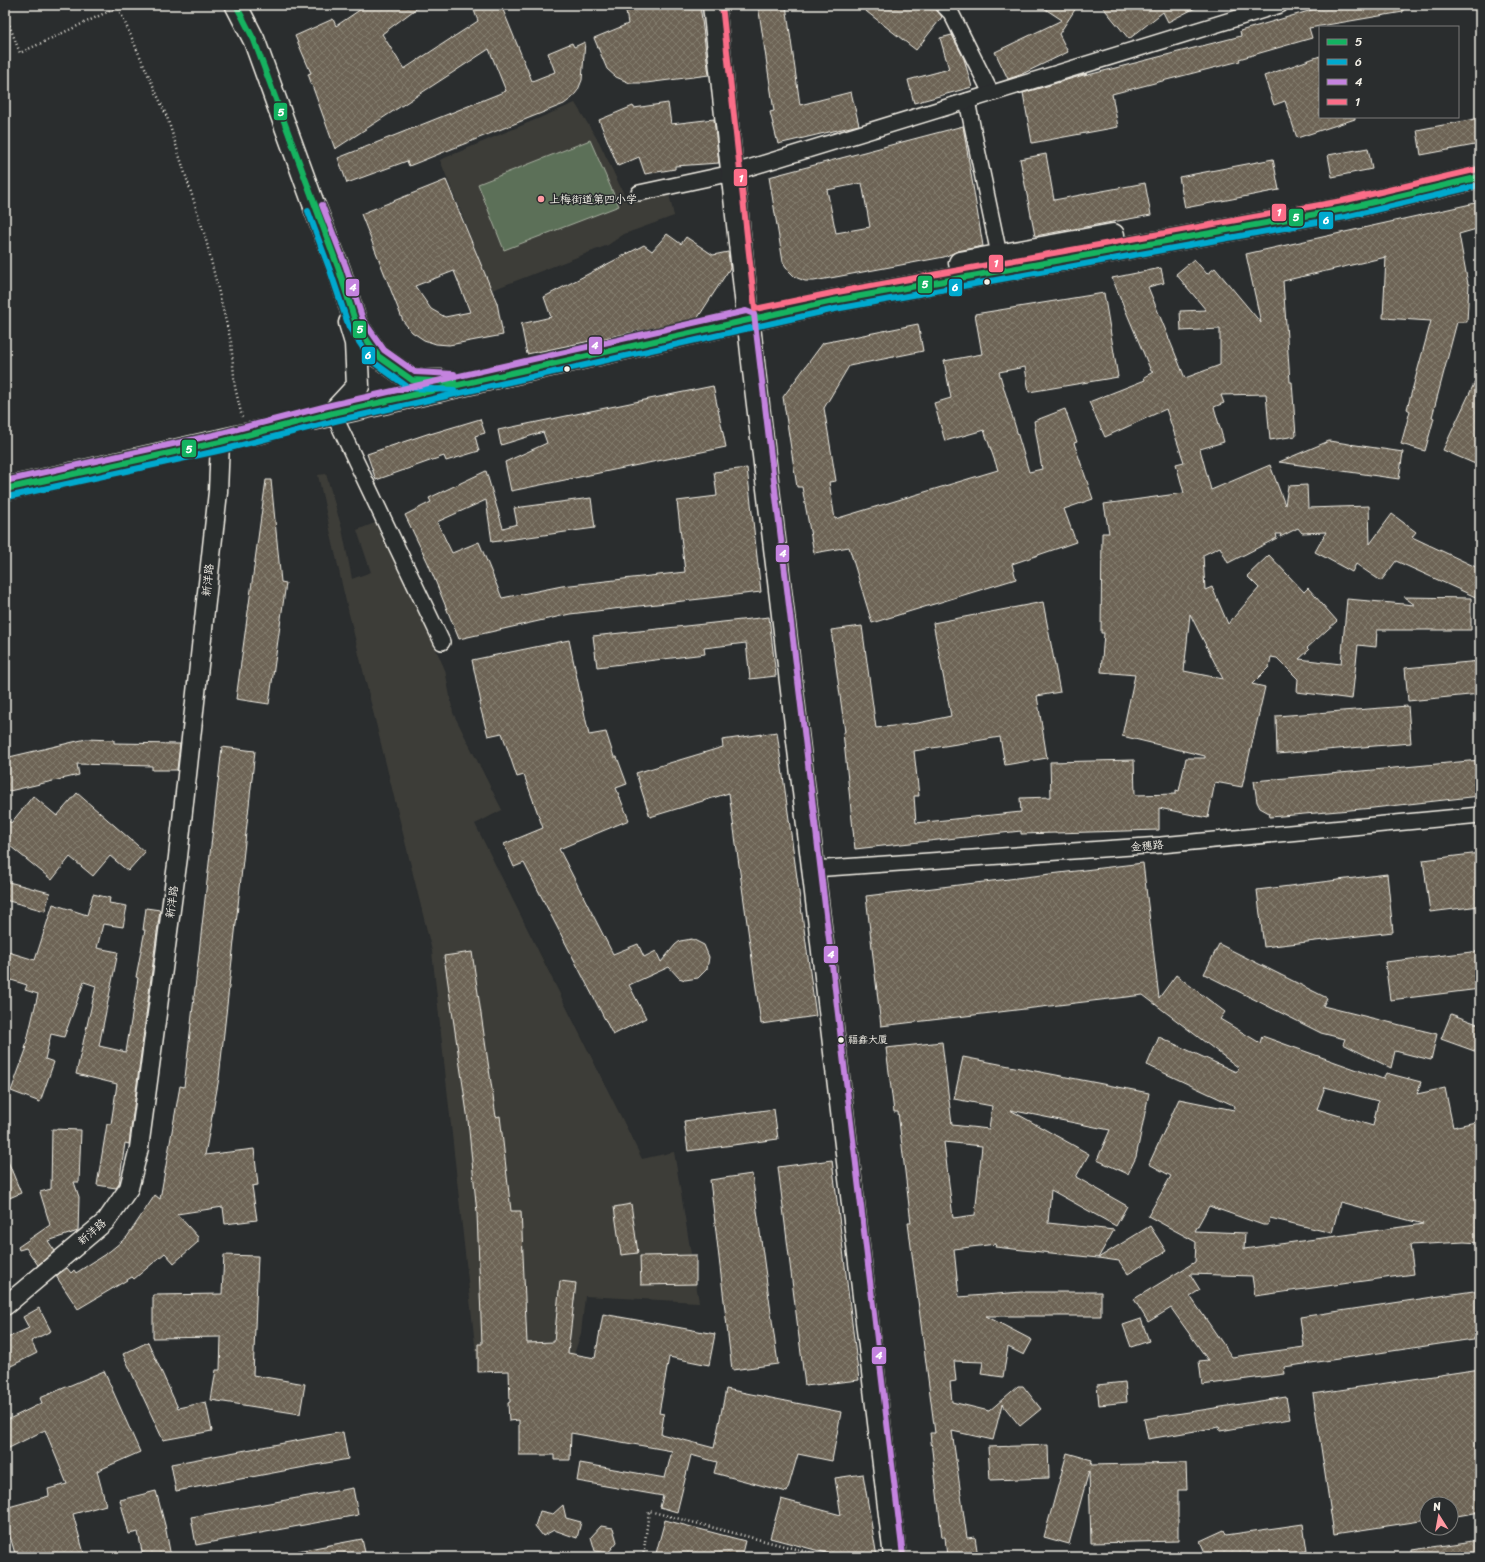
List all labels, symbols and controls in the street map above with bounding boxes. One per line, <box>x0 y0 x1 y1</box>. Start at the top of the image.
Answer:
legend <box>1319 26 1459 118</box>
text: 5 <box>1355 31 1362 53</box>
text: 6 <box>1355 51 1362 73</box>
text: 4 <box>1355 71 1363 93</box>
text: 1 <box>1355 91 1360 113</box>
line badge: 5 <box>273 102 288 121</box>
text: 5 <box>278 103 285 122</box>
line badge: 1 <box>733 168 748 187</box>
text: 1 <box>739 169 744 188</box>
place label: 上梅街道第四小学 <box>549 190 637 209</box>
marker: 上梅街道第四小学 <box>536 194 546 204</box>
line badge: 1 <box>1271 203 1287 222</box>
text: 1 <box>1277 203 1282 222</box>
line badge: 5 <box>1288 208 1304 227</box>
text: 5 <box>1293 208 1300 227</box>
line badge: 6 <box>1318 211 1334 230</box>
text: 6 <box>1322 211 1329 230</box>
line badge: 1 <box>988 254 1004 273</box>
text: 1 <box>994 254 999 273</box>
line badge: 5 <box>917 275 933 294</box>
text: 5 <box>922 275 929 294</box>
unlabelled marker <box>982 277 992 287</box>
line badge: 4 <box>345 278 360 297</box>
text: 4 <box>349 278 357 297</box>
line badge: 6 <box>948 278 963 297</box>
text: 6 <box>951 278 958 297</box>
line badge: 5 <box>352 320 367 339</box>
text: 5 <box>357 320 364 339</box>
line badge: 4 <box>588 336 603 355</box>
text: 4 <box>591 336 599 355</box>
line badge: 6 <box>361 346 376 365</box>
text: 6 <box>364 346 371 365</box>
unlabelled marker <box>562 364 572 374</box>
line badge: 5 <box>181 439 197 458</box>
text: 5 <box>186 440 193 459</box>
line badge: 4 <box>775 544 790 563</box>
text: 4 <box>779 544 787 563</box>
street label: 新洋路 <box>197 563 219 597</box>
street label: 金穗路 <box>1130 835 1164 857</box>
street label: 新洋路 <box>160 884 184 920</box>
line badge: 4 <box>823 945 839 964</box>
text: 4 <box>827 945 835 964</box>
place label: 福鑫大厦 <box>848 1031 888 1049</box>
marker: 福鑫大厦 <box>836 1035 846 1045</box>
street label: 新洋路 <box>73 1214 111 1250</box>
line badge: 4 <box>871 1346 887 1365</box>
text: 4 <box>875 1346 883 1365</box>
north arrow <box>1419 1496 1459 1536</box>
text: N <box>1431 1497 1443 1517</box>

